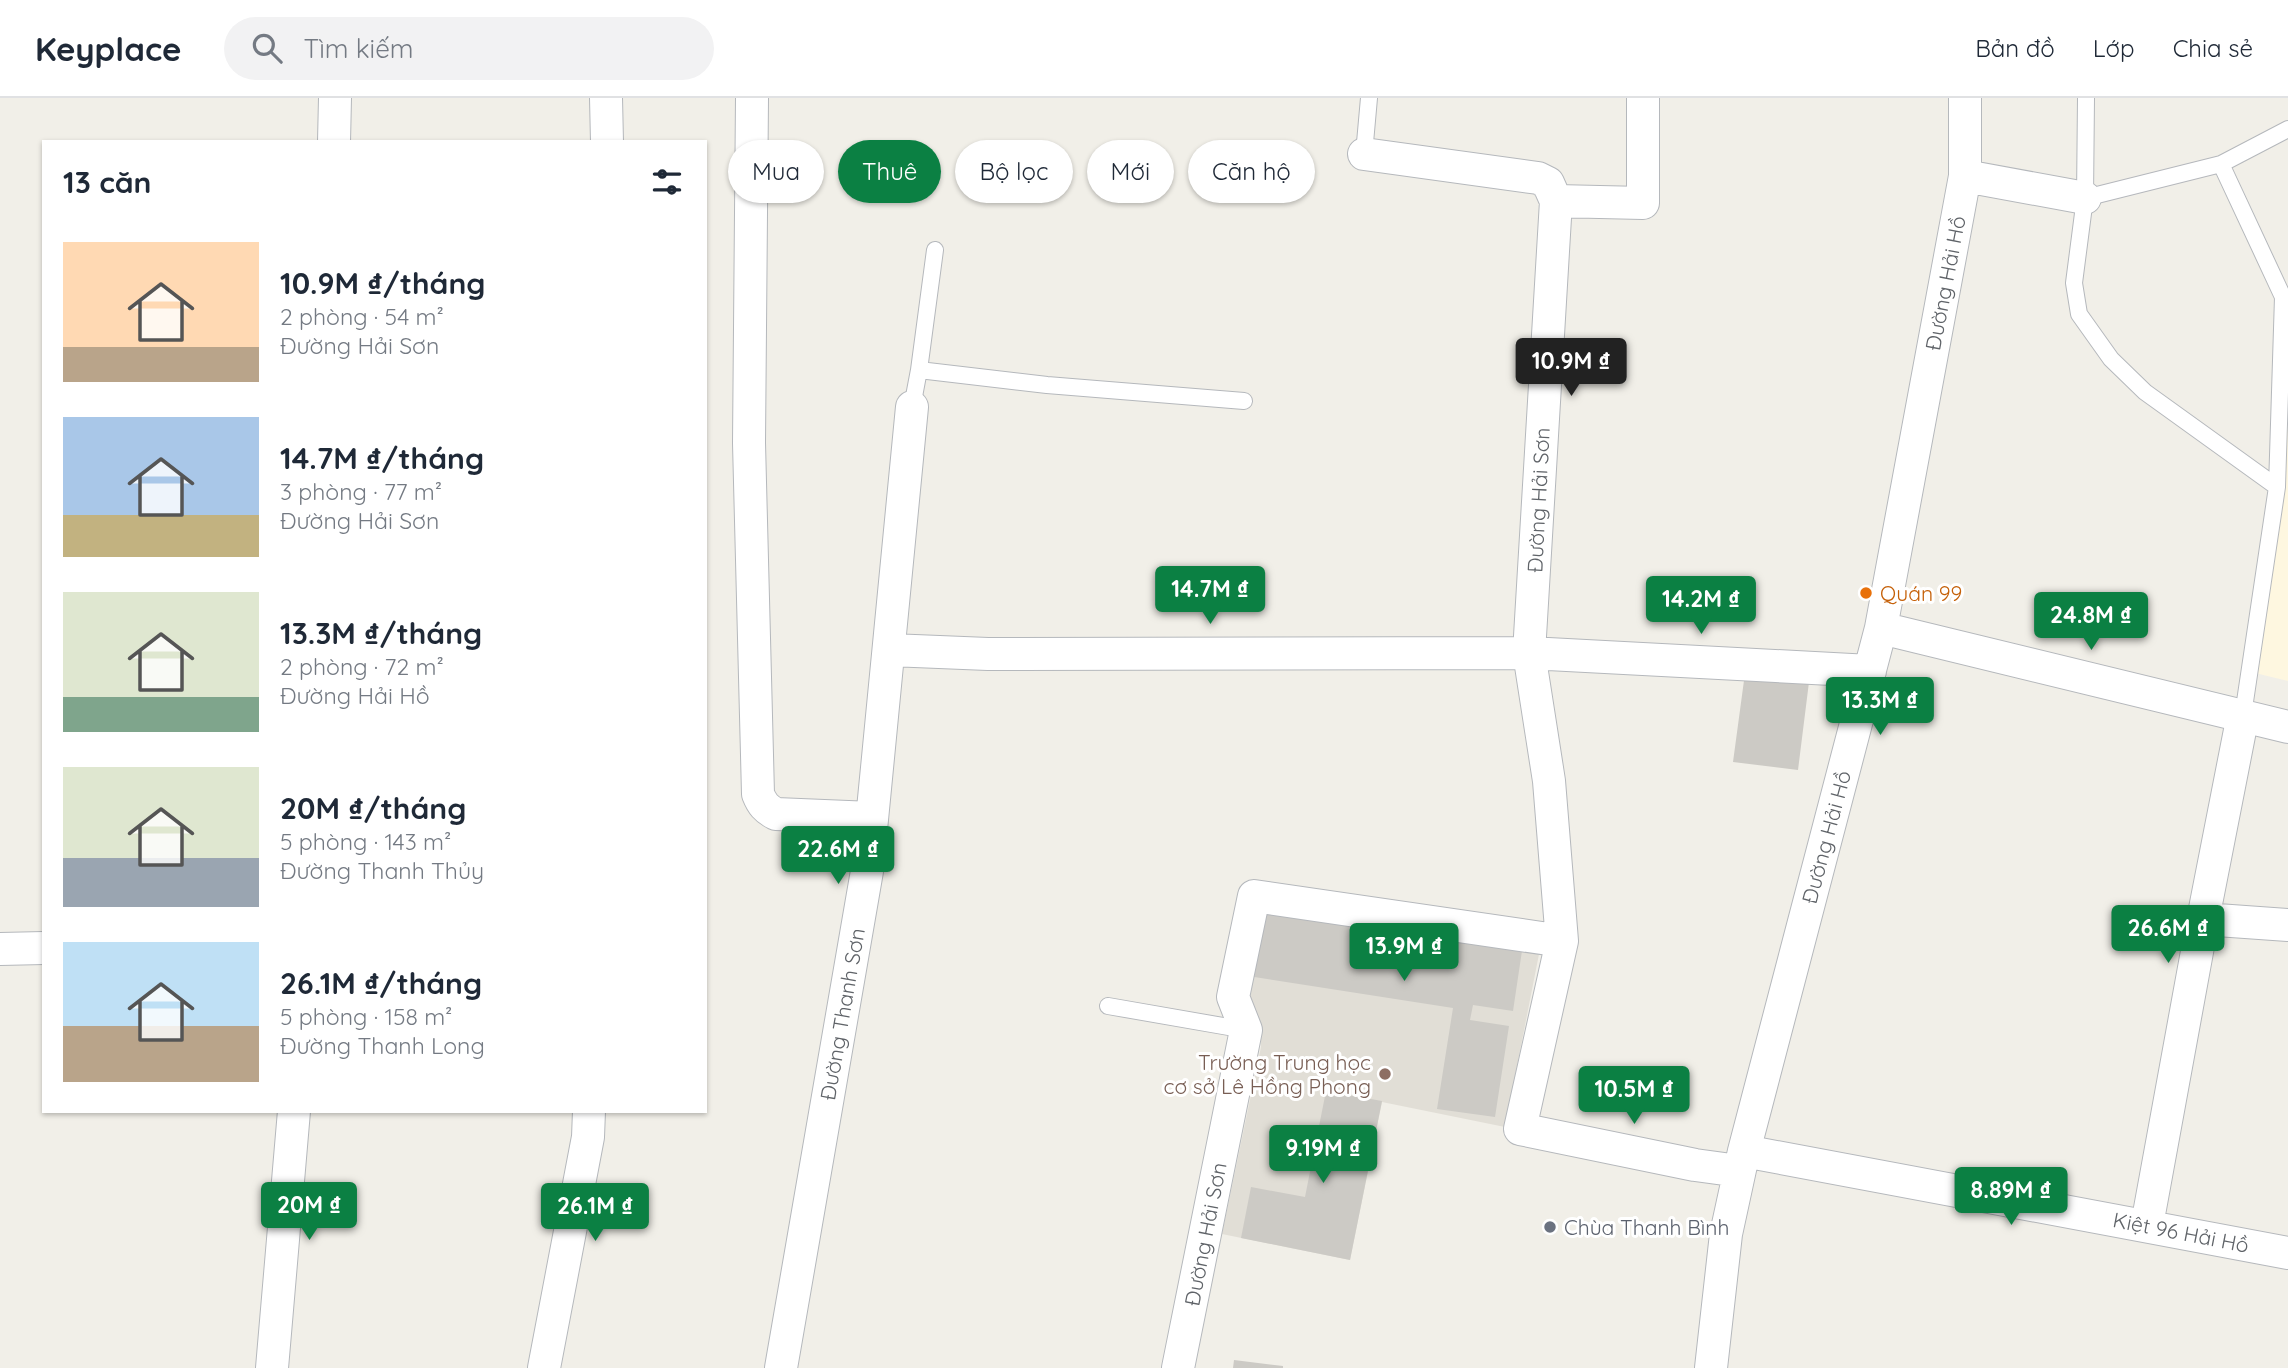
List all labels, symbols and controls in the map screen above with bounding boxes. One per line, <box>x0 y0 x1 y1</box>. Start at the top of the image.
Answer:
search box <box>224 17 714 80</box>
text: Keyplace <box>35 28 182 69</box>
icon: search <box>248 29 286 67</box>
text: Tìm kiếm <box>304 32 414 65</box>
text: Bản đồ <box>1975 33 2055 63</box>
text: Lớp <box>2093 33 2135 63</box>
text: Chia sẻ <box>2173 33 2253 63</box>
chip: Mua <box>728 140 824 203</box>
chip: Thuê <box>838 140 941 203</box>
chip: Bộ lọc <box>955 140 1073 203</box>
chip: Mới <box>1087 140 1174 203</box>
chip: Căn hộ <box>1188 140 1315 203</box>
text: 13 căn <box>63 163 152 201</box>
icon: filters <box>648 163 686 201</box>
street label: Đường Hải Hồ <box>1919 213 1971 353</box>
text: 10.9M ₫/tháng <box>280 264 485 302</box>
icon: home <box>119 270 203 354</box>
text: 2 phòng · 54 m² <box>280 302 444 331</box>
text: Đường Hải Sơn <box>280 331 439 360</box>
pin: 10.9M ₫ <box>1506 338 1636 398</box>
text: 10.9M ₫ <box>1532 346 1610 375</box>
street label: Đường Hải Sơn <box>1521 427 1555 573</box>
text: 14.7M ₫/tháng <box>280 439 484 477</box>
icon: home <box>119 445 203 529</box>
text: 3 phòng · 77 m² <box>280 477 442 506</box>
text: Đường Hải Sơn <box>280 506 439 535</box>
pin: 14.7M ₫ <box>1145 566 1275 626</box>
text: 14.7M ₫ <box>1171 574 1249 603</box>
pin: 14.2M ₫ <box>1636 576 1766 636</box>
place label: Quán 99 <box>1880 580 1962 606</box>
text: 14.2M ₫ <box>1662 584 1740 613</box>
marker: Quán 99 <box>1858 585 1874 601</box>
pin: 24.8M ₫ <box>2026 592 2156 652</box>
text: 24.8M ₫ <box>2050 600 2132 629</box>
text: 13.3M ₫/tháng <box>280 614 482 652</box>
icon: home <box>119 620 203 704</box>
text: 2 phòng · 72 m² <box>280 652 444 681</box>
pin: 13.3M ₫ <box>1815 678 1945 737</box>
text: Đường Hải Hồ <box>280 681 430 710</box>
text: 13.3M ₫ <box>1842 685 1918 714</box>
street label: Đường Hải Hồ <box>1796 768 1856 906</box>
text: 20M ₫/tháng <box>280 789 466 827</box>
icon: home <box>119 795 203 879</box>
pin: 22.6M ₫ <box>773 826 903 886</box>
text: 5 phòng · 143 m² <box>280 827 451 856</box>
text: 22.6M ₫ <box>797 834 879 863</box>
text: Đường Thanh Thủy <box>280 856 484 885</box>
pin: 26.6M ₫ <box>2103 906 2233 965</box>
text: 26.6M ₫ <box>2127 913 2209 942</box>
pin: 13.9M ₫ <box>1339 924 1469 983</box>
street label: Đường Thanh Sơn <box>814 926 870 1102</box>
text: 13.9M ₫ <box>1366 931 1442 960</box>
text: 26.1M ₫/tháng <box>280 964 482 1002</box>
icon: home <box>119 970 203 1054</box>
text: 5 phòng · 158 m² <box>280 1002 452 1031</box>
text: Đường Thanh Long <box>280 1031 485 1060</box>
place label: Trường Trung học cơ sở Lê Hồng Phong <box>1164 1049 1371 1099</box>
marker: Trường Trung học cơ sở Lê Hồng Phong <box>1377 1066 1393 1082</box>
pin: 10.5M ₫ <box>1569 1066 1699 1126</box>
text: 10.5M ₫ <box>1595 1074 1673 1103</box>
pin: 9.19M ₫ <box>1258 1126 1388 1185</box>
text: 9.19M ₫ <box>1285 1133 1361 1162</box>
street label: Đường Hải Sơn <box>1178 1160 1232 1308</box>
pin: 8.89M ₫ <box>1946 1168 2076 1227</box>
text: 8.89M ₫ <box>1971 1175 2051 1204</box>
pin: 20M ₫ <box>260 1182 358 1242</box>
pin: 26.1M ₫ <box>530 1184 660 1243</box>
text: 20M ₫ <box>277 1190 341 1219</box>
text: 26.1M ₫ <box>557 1191 633 1220</box>
street label: Kiệt 96 Hải Hồ <box>2111 1206 2251 1258</box>
place label: Chùa Thanh Bình <box>1564 1214 1729 1240</box>
marker: Chùa Thanh Bình <box>1542 1219 1558 1235</box>

